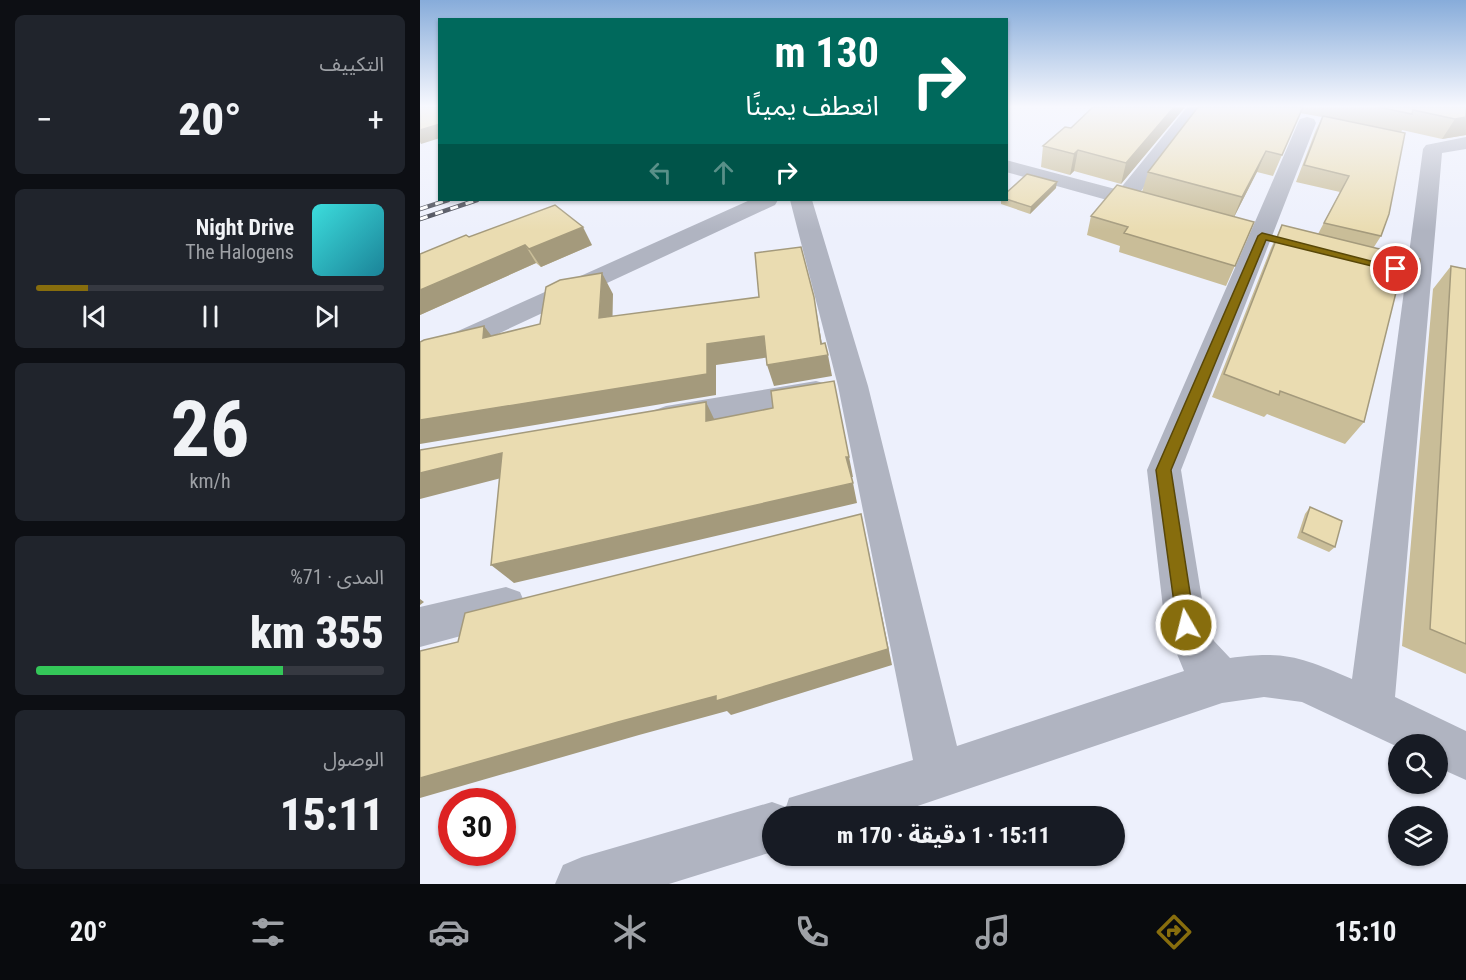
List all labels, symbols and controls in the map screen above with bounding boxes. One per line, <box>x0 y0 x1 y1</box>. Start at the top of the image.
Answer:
text: 130 m <box>774 28 879 77</box>
icon: right <box>900 42 978 120</box>
text: التكييف <box>320 52 384 76</box>
text: انعطف يمينًا <box>745 90 879 122</box>
text: 20° <box>178 93 242 146</box>
text: − <box>36 100 53 139</box>
text: + <box>368 100 384 139</box>
icon: left <box>644 156 677 189</box>
icon: ahead <box>707 156 740 189</box>
icon: right <box>770 156 803 189</box>
text: Night Drive <box>196 215 294 240</box>
text: The Halogens <box>185 240 294 264</box>
pin <box>1370 243 1421 294</box>
icon: arrive <box>1379 252 1412 285</box>
icon: previous <box>78 300 111 333</box>
icon: pause <box>194 300 227 333</box>
icon: next <box>310 300 343 333</box>
text: 26 <box>171 384 249 475</box>
text: km/h <box>189 469 231 493</box>
text: المدى · 71% <box>290 565 384 589</box>
position arrow <box>1154 593 1218 657</box>
text: 355 km <box>250 606 384 659</box>
map controls <box>1388 734 1448 866</box>
button: search <box>1388 734 1448 794</box>
text: الوصول <box>323 747 384 771</box>
text: 15:11 <box>280 788 384 841</box>
speed limit sign: 30 <box>438 788 516 866</box>
button: layers <box>1388 806 1448 866</box>
text: 15:11 · 1 دقيقة · 170 m <box>837 823 1050 848</box>
icon: filters <box>247 911 289 953</box>
icon: car <box>428 911 470 953</box>
icon: climate <box>609 911 651 953</box>
icon: phone <box>791 911 833 953</box>
icon: music <box>972 911 1014 953</box>
icon: directions <box>1153 911 1195 953</box>
text: 20° <box>70 916 108 948</box>
text: 15:10 <box>1334 916 1396 948</box>

